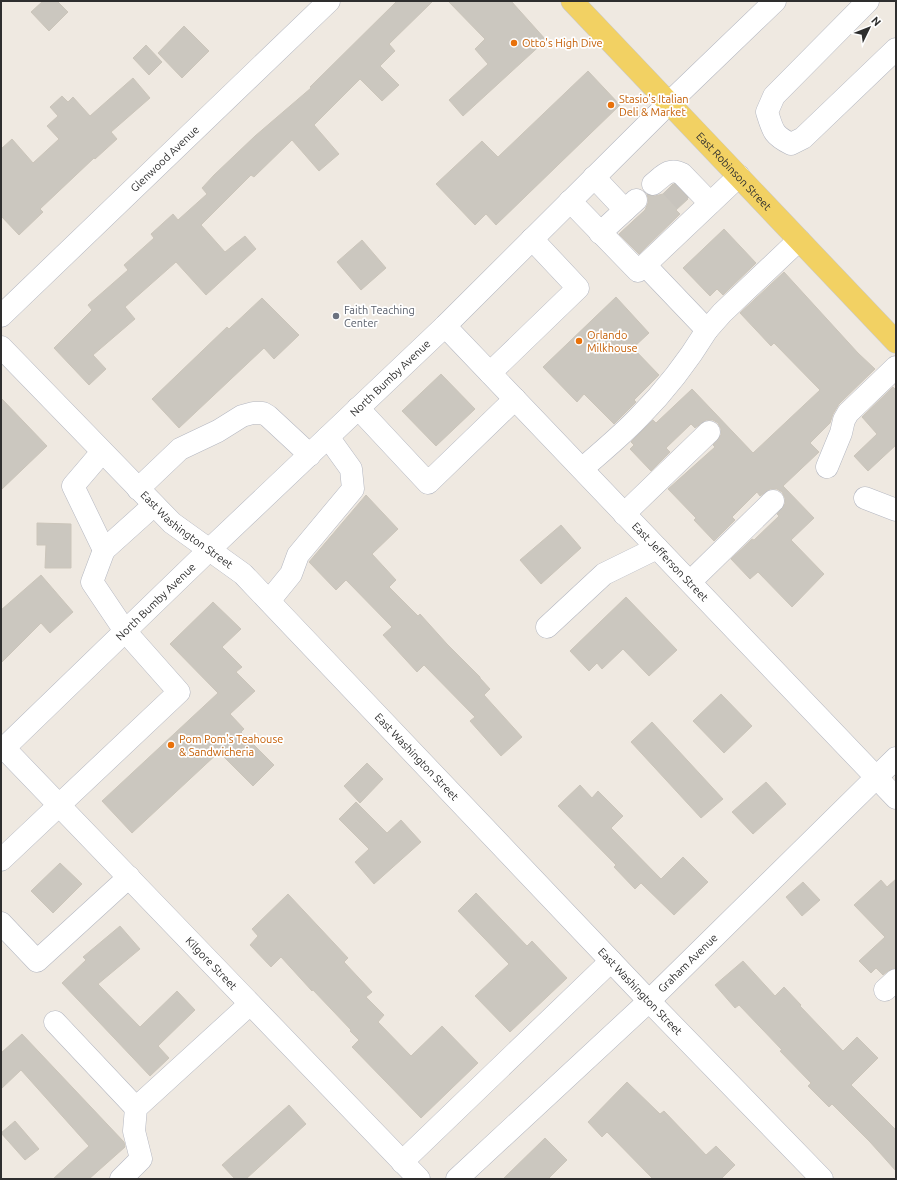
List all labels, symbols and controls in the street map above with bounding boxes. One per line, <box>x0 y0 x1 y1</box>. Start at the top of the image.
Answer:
north arrow <box>849 8 889 48</box>
text: N <box>869 14 884 28</box>
place label: Otto's High Dive <box>522 37 603 49</box>
marker: Otto's High Dive <box>509 38 519 48</box>
place label: Stasio's Italian Deli & Market <box>619 93 689 118</box>
marker: Stasio's Italian Deli & Market <box>606 100 616 110</box>
street label: Glenwood Avenue <box>128 123 201 194</box>
street label: East Robinson Street <box>694 130 774 213</box>
place label: Faith Teaching Center <box>344 304 415 329</box>
marker: Faith Teaching Center <box>331 311 341 321</box>
place label: Orlando Milkhouse <box>587 329 638 354</box>
marker: Orlando Milkhouse <box>574 336 584 346</box>
street label: North Bumby Avenue <box>348 337 433 419</box>
street label: East Washington Street <box>138 488 236 571</box>
street label: East Jefferson Street <box>630 520 711 604</box>
street label: North Bumby Avenue <box>113 561 198 643</box>
street label: East Washington Street <box>373 711 461 803</box>
place label: Pom Pom's Teahouse & Sandwicheria <box>179 733 283 758</box>
marker: Pom Pom's Teahouse & Sandwicheria <box>166 740 176 750</box>
street label: Graham Avenue <box>656 931 720 995</box>
street label: Kilgore Street <box>183 934 240 993</box>
street label: East Washington Street <box>596 945 685 1038</box>

